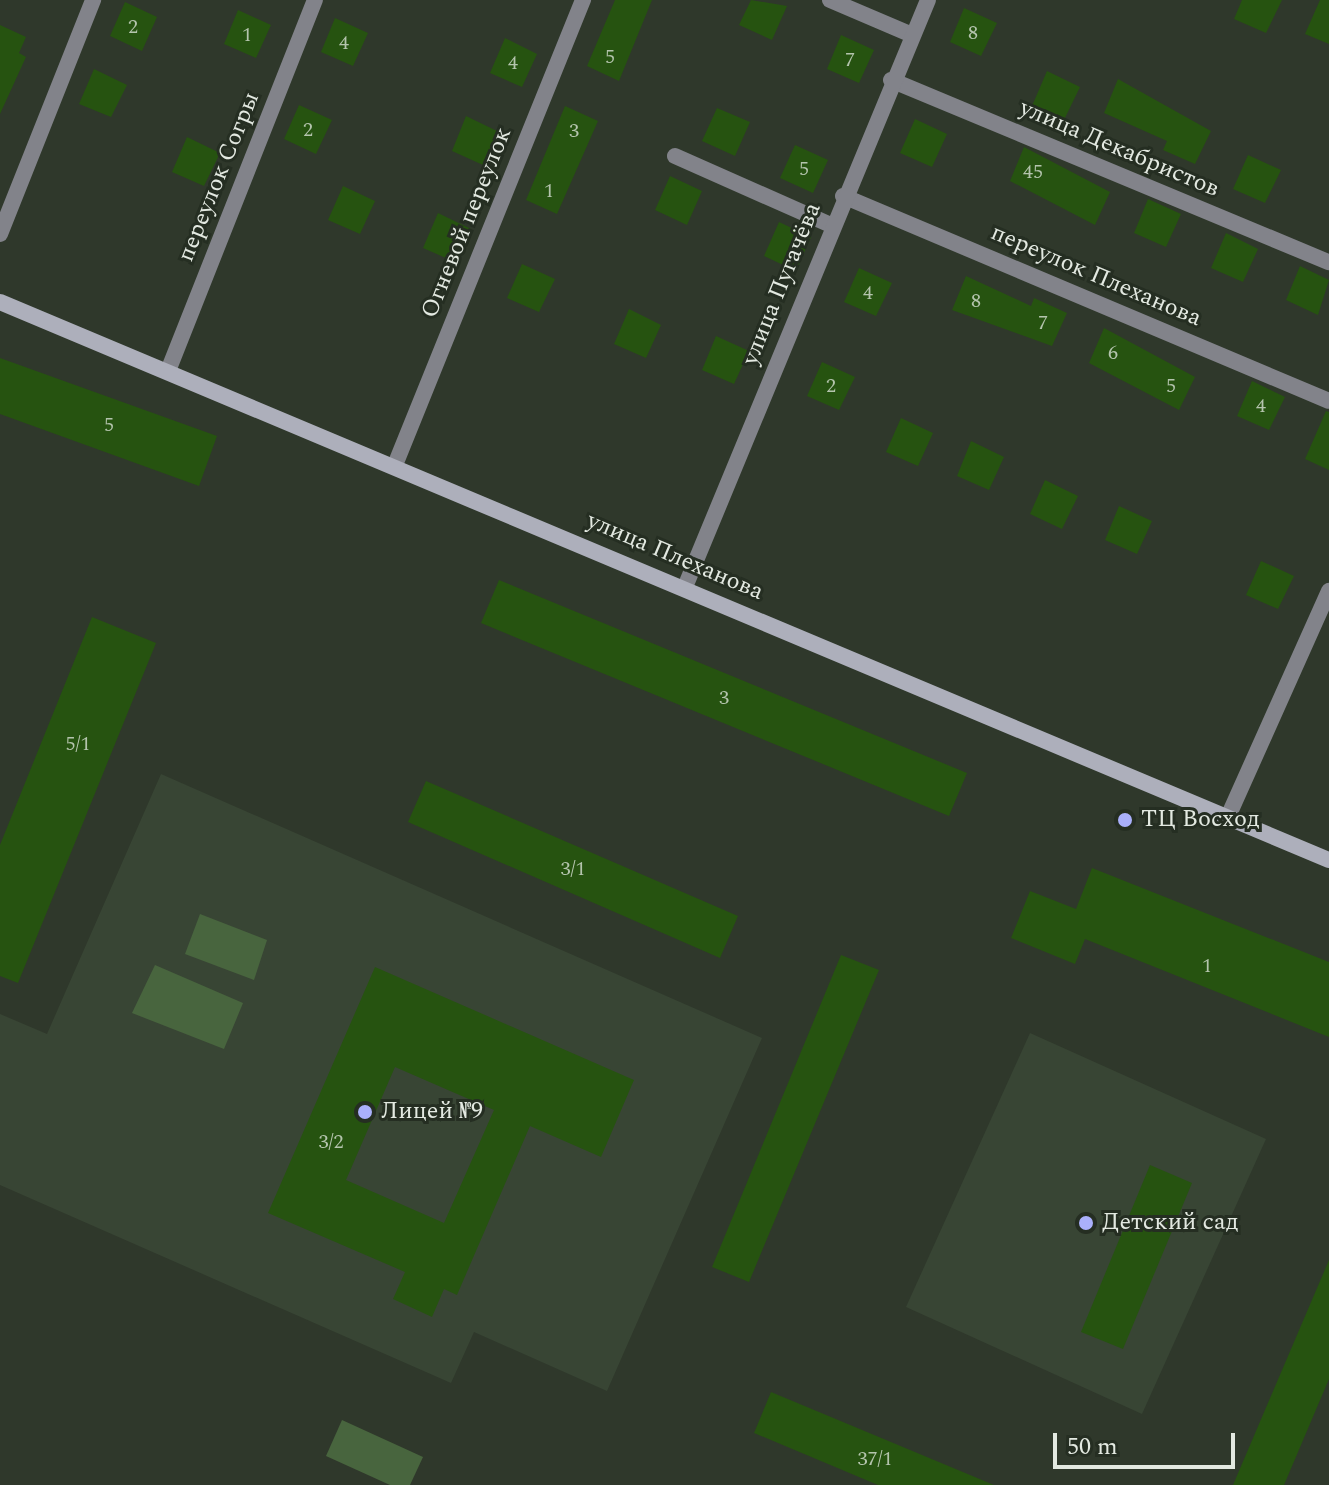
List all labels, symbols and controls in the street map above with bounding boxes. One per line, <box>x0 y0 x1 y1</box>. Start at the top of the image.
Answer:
house number: 2 <box>128 15 138 39</box>
house number: 8 <box>968 21 978 45</box>
house number: 1 <box>242 23 252 47</box>
house number: 4 <box>339 31 349 55</box>
house number: 5 <box>605 45 615 69</box>
house number: 7 <box>845 48 855 72</box>
house number: 4 <box>508 51 518 75</box>
street label: переулок Согры <box>172 88 266 266</box>
street label: улица Декабристов <box>1015 94 1223 204</box>
house number: 2 <box>303 118 313 142</box>
house number: 3 <box>569 119 579 143</box>
street label: Огневой переулок <box>416 123 518 323</box>
house number: 5 <box>799 157 809 181</box>
house number: 45 <box>1023 160 1043 184</box>
house number: 1 <box>544 179 554 203</box>
street label: улица Пугачёва <box>736 199 828 369</box>
street label: переулок Плеханова <box>986 219 1206 333</box>
house number: 4 <box>863 281 873 305</box>
house number: 8 <box>971 289 981 313</box>
house number: 7 <box>1038 311 1048 335</box>
house number: 6 <box>1108 341 1118 365</box>
house number: 2 <box>826 374 836 398</box>
house number: 5 <box>1166 374 1176 398</box>
house number: 4 <box>1256 394 1266 418</box>
house number: 5 <box>104 413 114 437</box>
street label: улица Плеханова <box>582 507 768 607</box>
house number: 3 <box>719 686 729 710</box>
house number: 5/1 <box>66 732 90 756</box>
place label: ТЦ Восход <box>1141 806 1260 834</box>
marker: ТЦ Восход <box>1116 811 1134 829</box>
house number: 3/1 <box>561 857 585 881</box>
house number: 1 <box>1202 954 1212 978</box>
place label: Лицей №9 <box>381 1098 483 1126</box>
marker: Лицей №9 <box>356 1103 374 1121</box>
house number: 3/2 <box>319 1130 343 1154</box>
place label: Детский сад <box>1102 1209 1239 1237</box>
marker: Детский сад <box>1077 1214 1095 1232</box>
scale bar <box>1057 1417 1239 1467</box>
text: 50 m <box>1067 1429 1118 1465</box>
house number: 37/1 <box>858 1447 892 1471</box>

